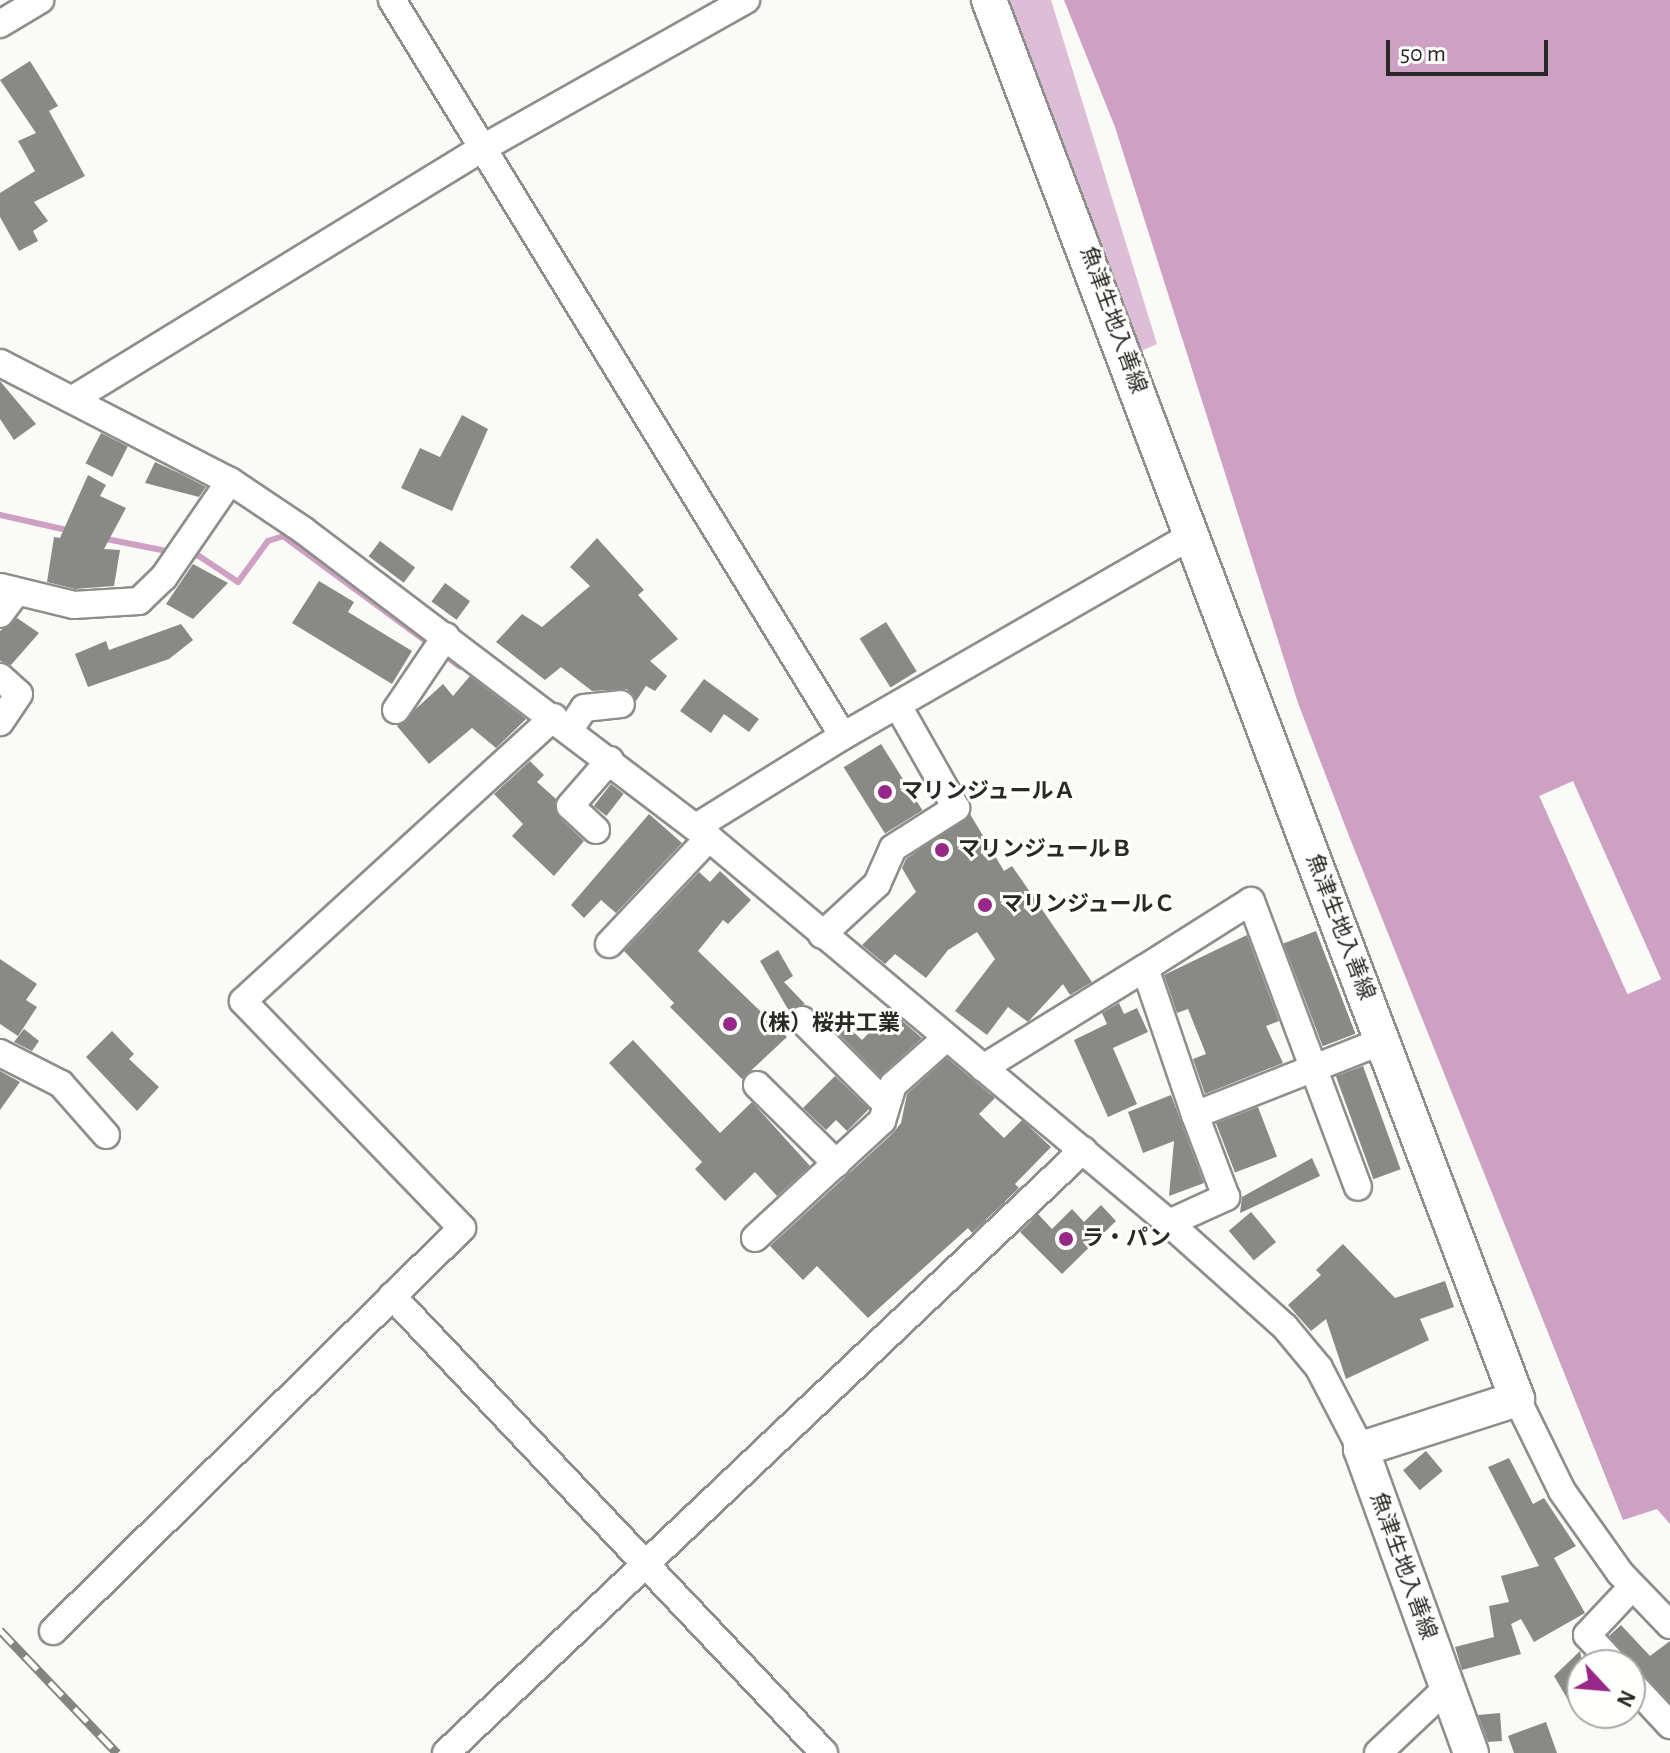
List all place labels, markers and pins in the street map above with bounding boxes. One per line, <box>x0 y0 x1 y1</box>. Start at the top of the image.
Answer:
place label: マリンジュールＡ <box>901 779 1077 805</box>
marker: マリンジュールＡ <box>876 783 894 801</box>
place label: マリンジュールＢ <box>958 837 1134 863</box>
marker: マリンジュールＢ <box>933 841 951 859</box>
place label: マリンジュールＣ <box>1001 892 1177 918</box>
marker: マリンジュールＣ <box>976 896 994 914</box>
place label: （株）桜井工業 <box>746 1011 900 1037</box>
marker: （株）桜井工業 <box>721 1015 739 1033</box>
place label: ラ・パン <box>1082 1226 1170 1252</box>
marker: ラ・パン <box>1057 1230 1075 1248</box>

